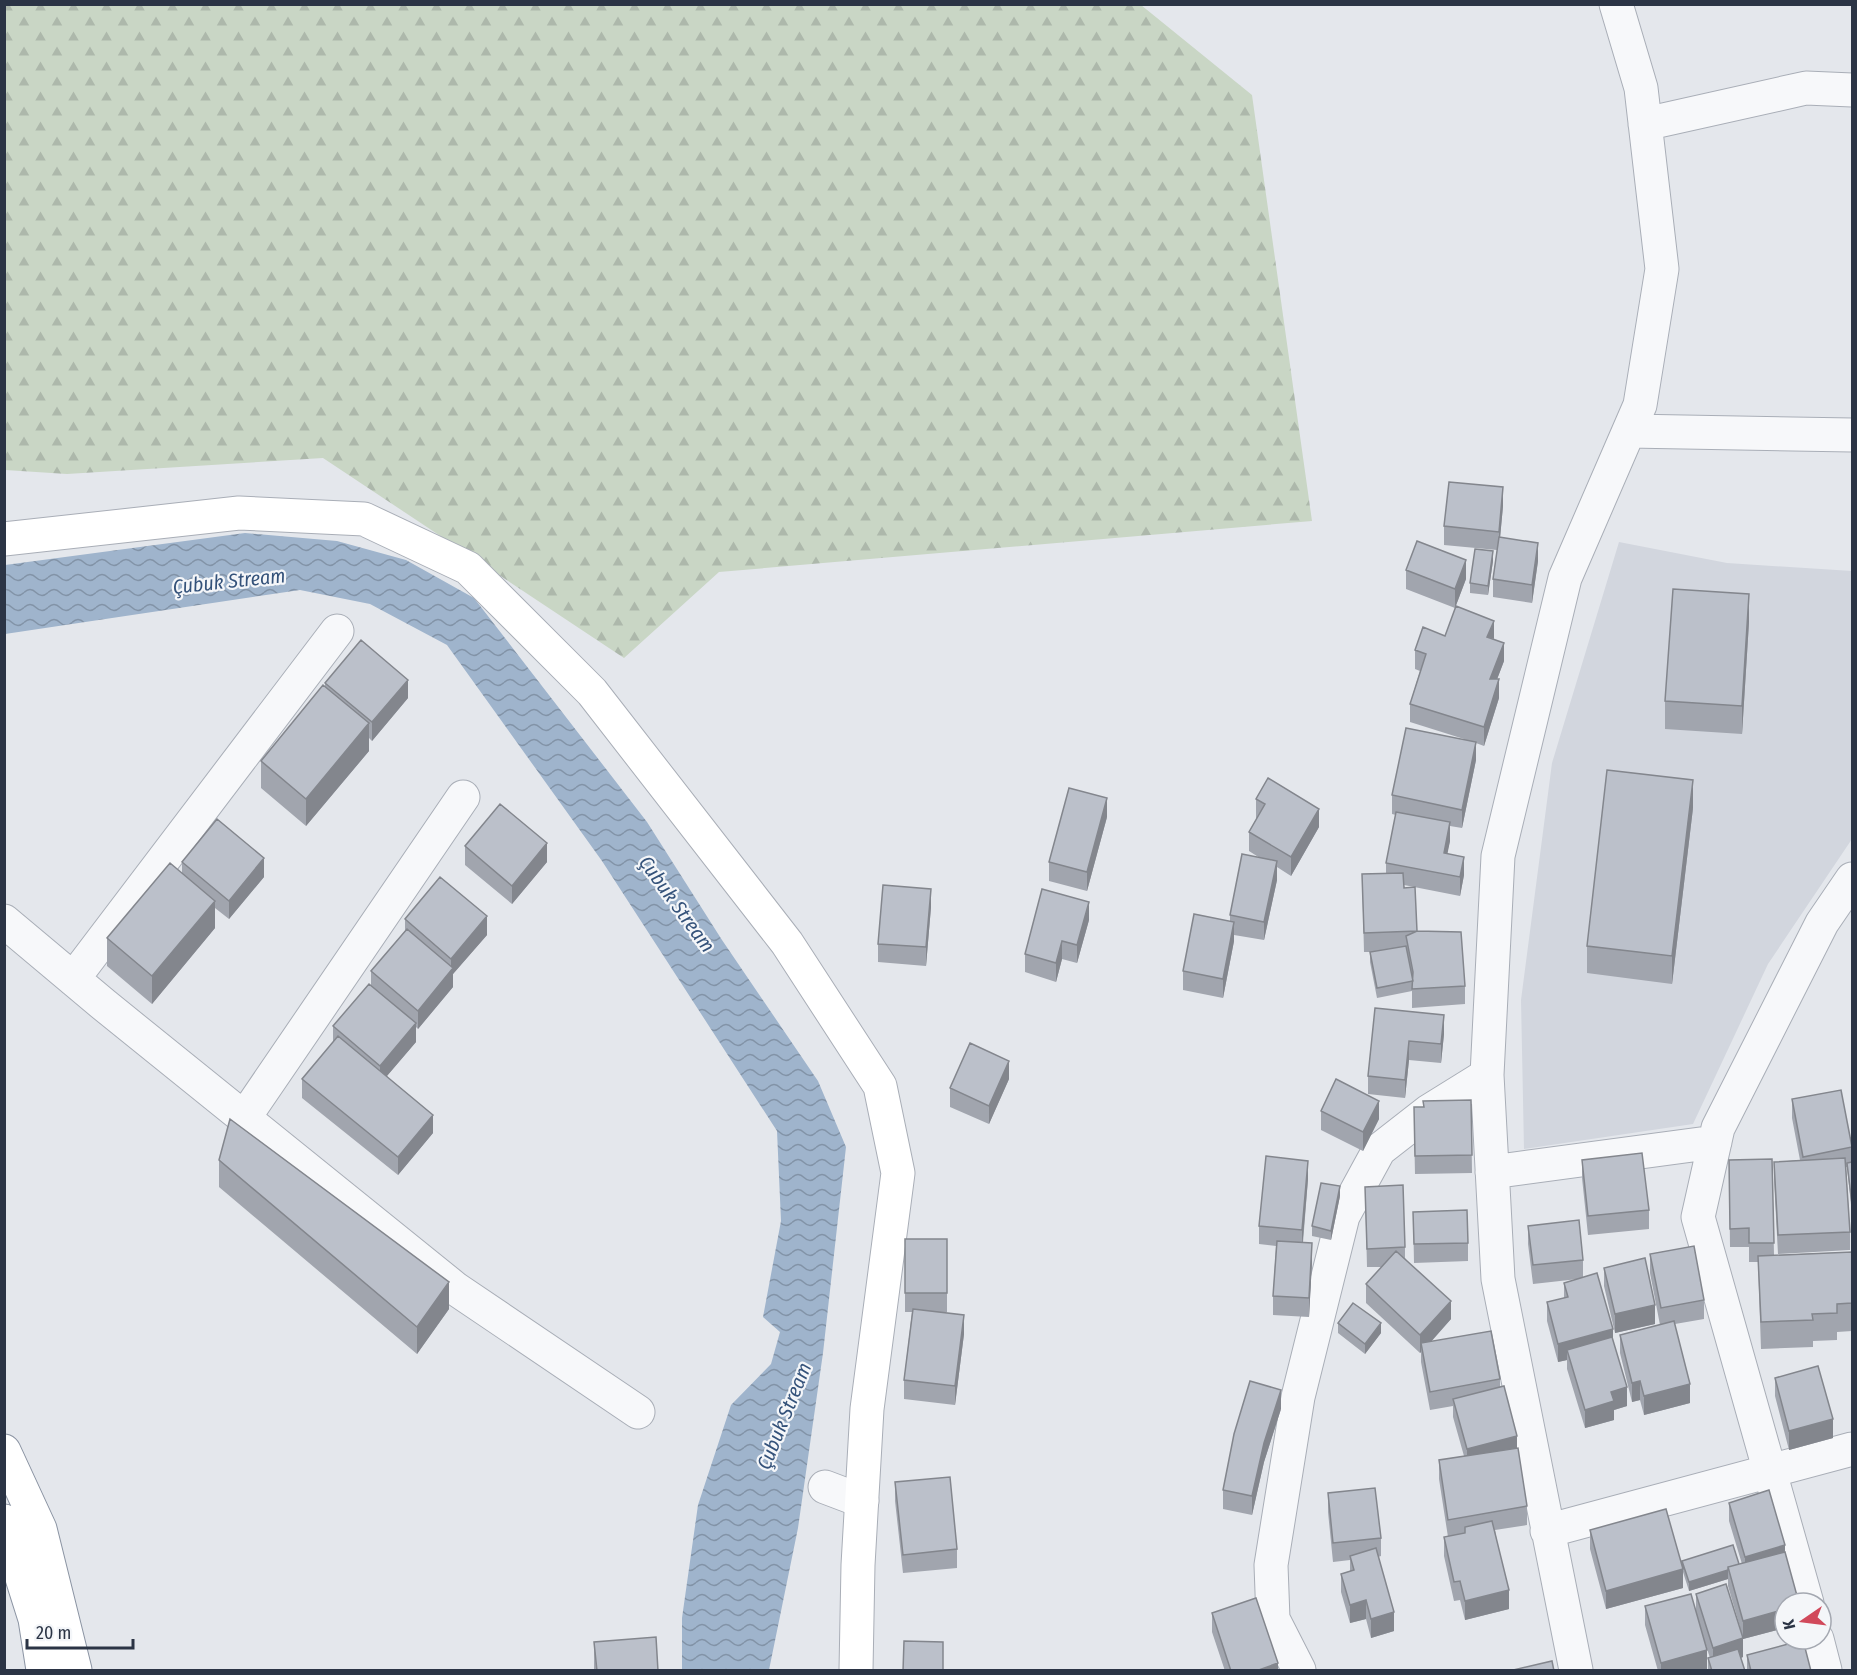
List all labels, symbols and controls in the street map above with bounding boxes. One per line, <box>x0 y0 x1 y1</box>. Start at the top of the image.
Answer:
water label: Çubuk Stream <box>171 563 287 599</box>
water label: Çubuk Stream <box>634 851 720 957</box>
water label: Çubuk Stream <box>752 1359 816 1473</box>
north arrow <box>1773 1591 1833 1651</box>
scale bar <box>27 1612 134 1650</box>
text: K <box>1778 1617 1799 1631</box>
text: 20 m <box>36 1622 71 1644</box>

